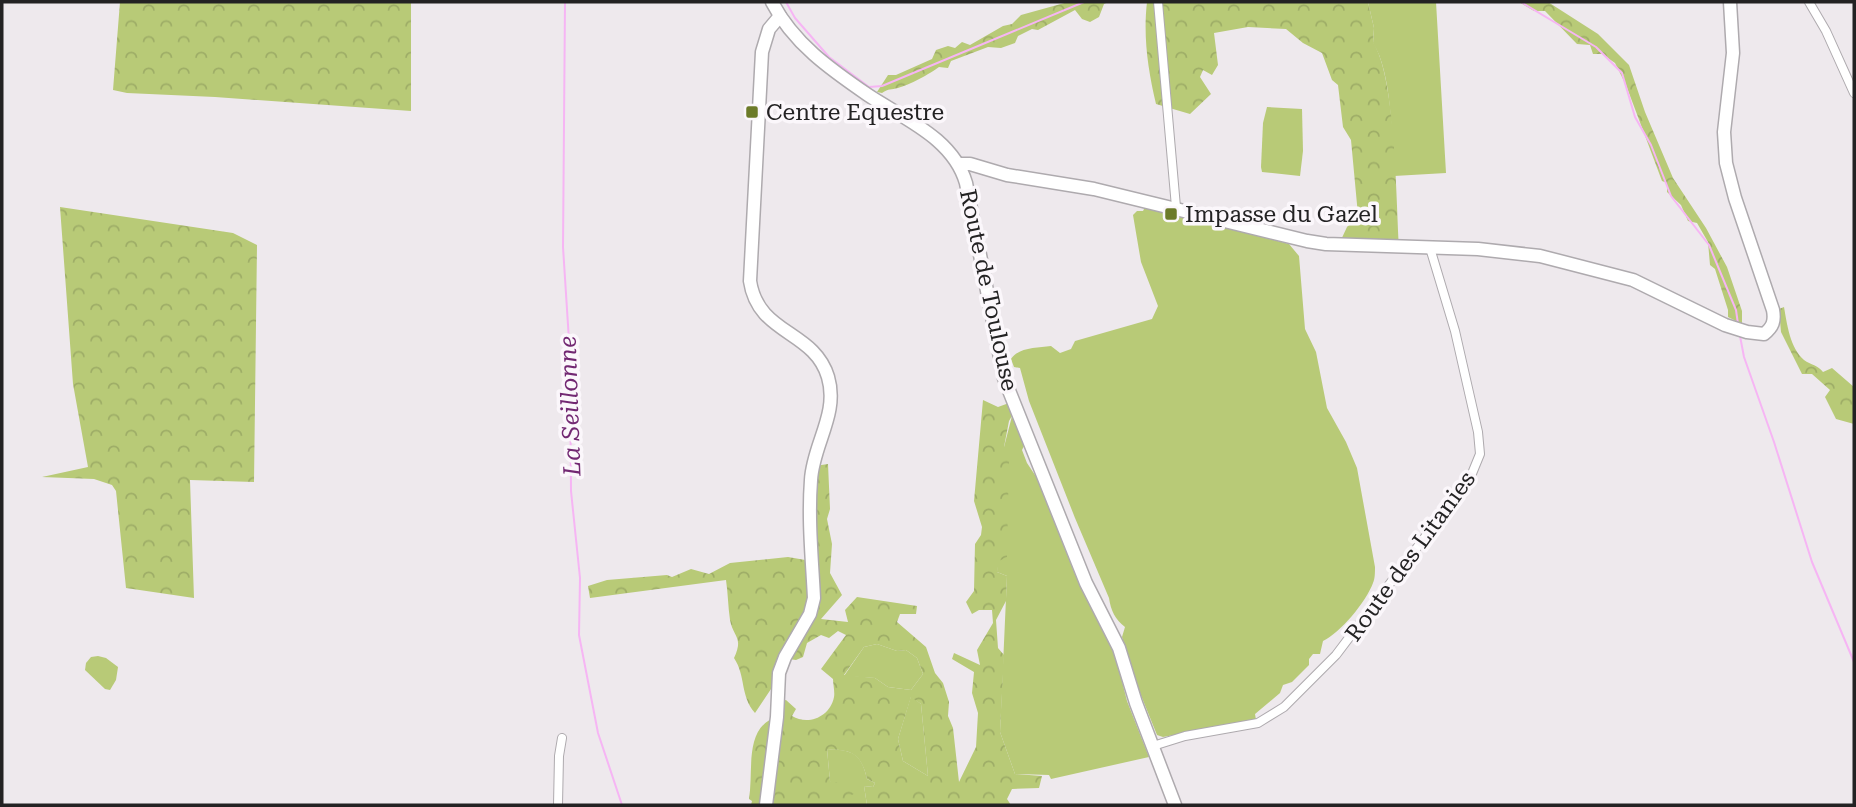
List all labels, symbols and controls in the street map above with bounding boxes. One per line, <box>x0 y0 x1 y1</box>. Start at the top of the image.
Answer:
place label: Centre Equestre <box>766 99 944 126</box>
marker: Centre Equestre <box>744 104 760 120</box>
street label: Route de Toulouse <box>954 187 1023 393</box>
place label: Impasse du Gazel <box>1185 201 1378 228</box>
marker: Impasse du Gazel <box>1163 206 1179 222</box>
water label: La Seillonne <box>554 335 586 478</box>
street label: Route des Litanies <box>1340 466 1481 646</box>

